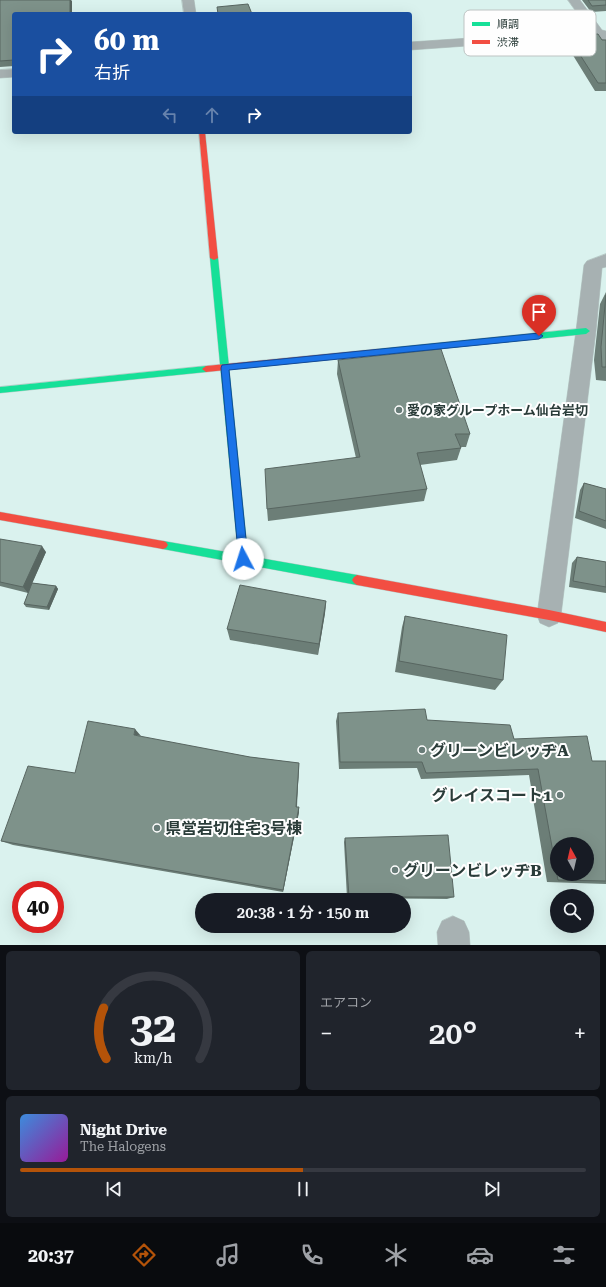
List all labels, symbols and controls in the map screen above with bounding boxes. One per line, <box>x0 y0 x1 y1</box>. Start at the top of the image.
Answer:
legend <box>464 10 596 56</box>
text: 順調 <box>497 18 519 31</box>
text: 60 m <box>94 24 159 57</box>
icon: right <box>28 28 80 80</box>
text: 渋滞 <box>497 36 519 49</box>
text: 右折 <box>94 62 130 83</box>
icon: left <box>159 104 181 126</box>
icon: ahead <box>201 104 223 126</box>
icon: right <box>243 104 265 126</box>
pin <box>522 295 556 336</box>
icon: arrive <box>528 301 550 323</box>
place label: 愛の家グループホーム仙台岩切 <box>407 403 588 418</box>
marker: 愛の家グループホーム仙台岩切 <box>394 405 404 415</box>
position arrow <box>222 538 264 580</box>
place label: グリーンビレッヂA <box>430 741 569 760</box>
marker: グリーンビレッヂA <box>417 745 427 755</box>
place label: グレイスコート1 <box>432 786 552 805</box>
marker: グレイスコート1 <box>555 790 565 800</box>
place label: 県営岩切住宅3号棟 <box>165 819 302 838</box>
marker: 県営岩切住宅3号棟 <box>152 823 162 833</box>
north arrow <box>550 837 594 881</box>
map controls <box>550 837 594 933</box>
place label: グリーンビレッヂB <box>403 861 542 880</box>
marker: グリーンビレッヂB <box>390 865 400 875</box>
speed limit sign: 40 <box>12 881 64 933</box>
button: search <box>550 889 594 933</box>
text: 20:38 · 1 分 · 150 m <box>237 904 369 922</box>
text: エアコン <box>320 995 372 1010</box>
text: 32 <box>130 1002 176 1051</box>
text: 20° <box>429 1016 477 1051</box>
text: − <box>320 1021 332 1046</box>
text: + <box>574 1021 586 1046</box>
text: km/h <box>134 1049 172 1065</box>
text: Night Drive <box>80 1121 167 1139</box>
text: The Halogens <box>80 1139 166 1154</box>
icon: previous <box>103 1178 125 1200</box>
icon: pause <box>292 1178 314 1200</box>
icon: next <box>481 1178 503 1200</box>
icon: directions <box>130 1241 158 1269</box>
icon: music <box>214 1241 242 1269</box>
icon: phone <box>298 1241 326 1269</box>
icon: climate <box>382 1241 410 1269</box>
icon: car <box>466 1241 494 1269</box>
icon: filters <box>550 1241 578 1269</box>
text: 20:37 <box>28 1245 74 1266</box>

